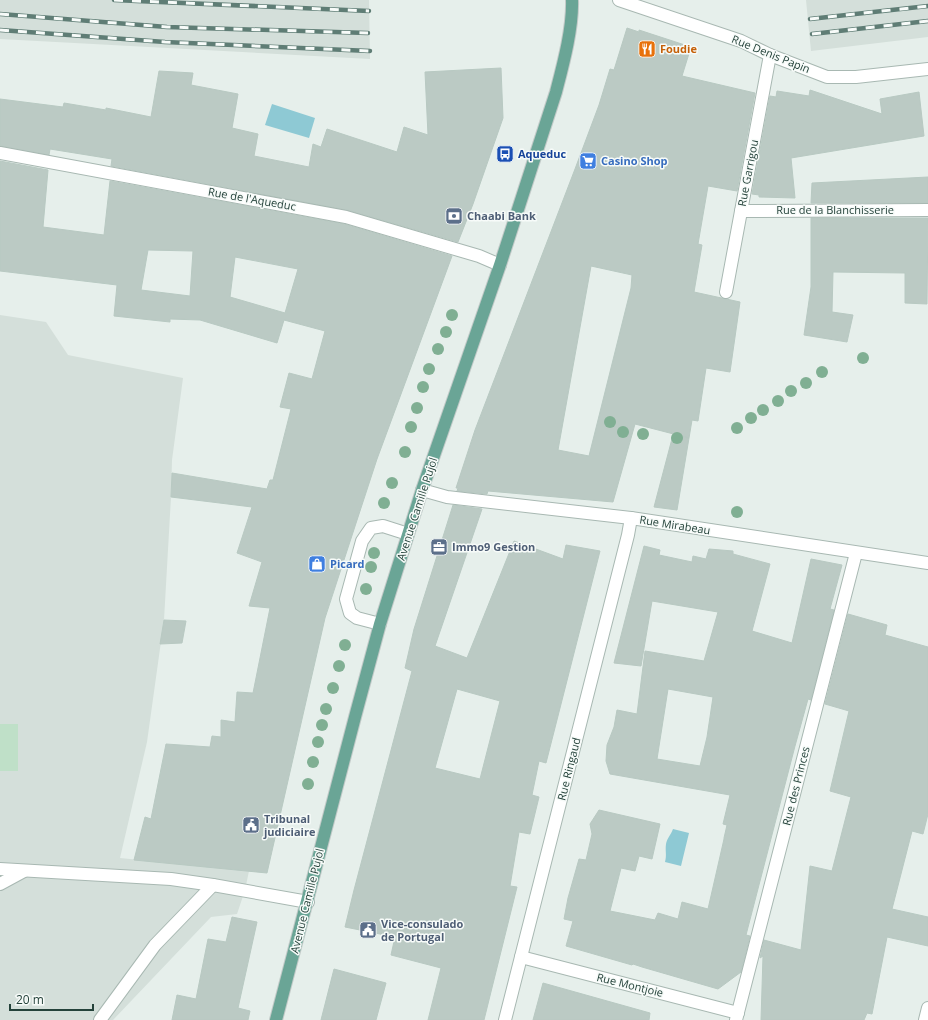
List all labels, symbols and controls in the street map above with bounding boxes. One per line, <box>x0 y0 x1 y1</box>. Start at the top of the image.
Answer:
street label: Rue Denis Papin <box>730 31 813 76</box>
restaurant icon: Foudie <box>637 39 657 59</box>
place label: Foudie <box>660 41 697 56</box>
street label: Rue Garrigou <box>734 138 761 208</box>
bus stop icon: Aqueduc <box>495 144 515 164</box>
place label: Aqueduc <box>518 146 566 161</box>
supermarket icon: Casino Shop <box>578 151 598 171</box>
place label: Casino Shop <box>601 153 667 168</box>
street label: Rue de l'Aqueduc <box>207 183 297 214</box>
street label: Rue de la Blanchisserie <box>776 202 894 217</box>
bank icon: Chaabi Bank <box>444 206 464 226</box>
place label: Chaabi Bank <box>467 208 536 223</box>
street label: Avenue Camille Pujol <box>393 456 440 562</box>
street label: Rue Mirabeau <box>639 511 712 538</box>
office icon: Immo9 Gestion <box>429 537 449 557</box>
place label: Immo9 Gestion <box>452 539 535 554</box>
shop icon: Picard <box>307 554 327 574</box>
place label: Picard <box>330 556 365 571</box>
street label: Rue Ringaud <box>553 736 584 802</box>
street label: Rue des Princes <box>778 745 813 827</box>
place label: Tribunal judiciaire <box>263 811 316 839</box>
public building icon: Tribunal judiciaire <box>241 815 261 835</box>
street label: Avenue Camille Pujol <box>286 847 327 955</box>
place label: Vice-consulado de Portugal <box>381 916 464 944</box>
public building icon: Vice-consulado de Portugal <box>358 920 378 940</box>
street label: Rue Montjoie <box>595 969 665 1000</box>
scale bar <box>10 986 93 1012</box>
text: 20 m <box>16 991 44 1008</box>

